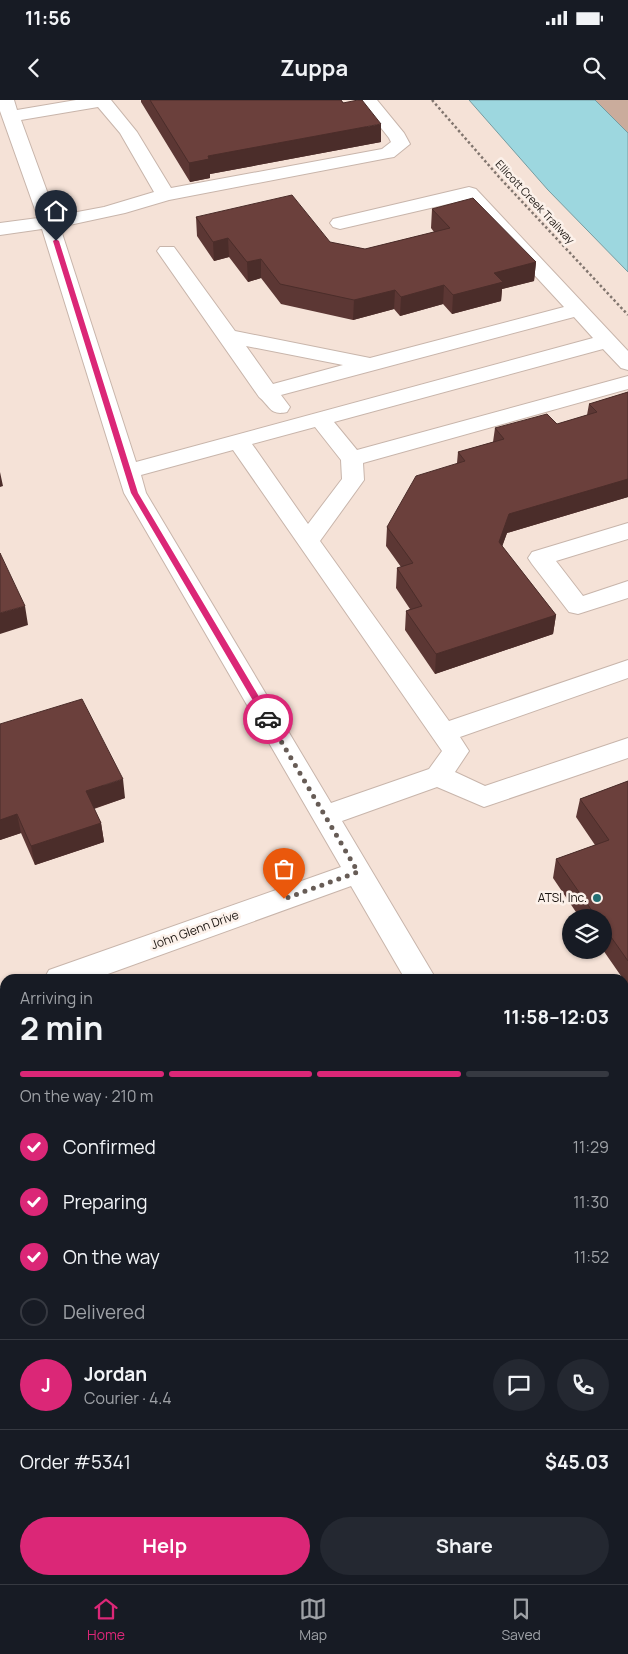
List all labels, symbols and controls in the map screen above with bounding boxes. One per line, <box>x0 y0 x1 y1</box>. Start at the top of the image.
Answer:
text: 11:56 <box>25 5 71 31</box>
text: Zuppa <box>280 53 348 83</box>
icon: back <box>20 54 48 82</box>
icon: search <box>580 54 608 82</box>
street label: Ellicott Creek Trailway <box>492 156 578 247</box>
pin <box>35 190 77 241</box>
icon: home <box>42 197 70 225</box>
courier <box>243 694 293 744</box>
icon: car <box>254 705 282 733</box>
pin <box>263 848 305 899</box>
icon: bag <box>270 855 298 883</box>
place label: ATSI, Inc. <box>538 889 587 906</box>
marker: ATSI, Inc. <box>591 892 603 904</box>
street label: John Glenn Drive <box>149 906 241 953</box>
map controls <box>562 909 612 959</box>
button: layers <box>562 909 612 959</box>
text: Arriving in <box>20 987 93 1009</box>
text: 11:58–12:03 <box>503 1004 609 1030</box>
text: 2 min <box>20 1006 103 1050</box>
text: On the way · 210 m <box>20 1085 153 1107</box>
icon: check <box>20 1133 48 1161</box>
text: Confirmed <box>63 1134 156 1160</box>
text: 11:29 <box>573 1136 609 1158</box>
icon: check <box>20 1188 48 1216</box>
text: Preparing <box>63 1189 148 1215</box>
text: 11:30 <box>573 1191 609 1213</box>
icon: check <box>20 1243 48 1271</box>
text: On the way <box>63 1244 160 1270</box>
text: 11:52 <box>574 1246 609 1268</box>
text: Delivered <box>63 1299 145 1325</box>
button: chat <box>493 1359 545 1411</box>
button: phone <box>557 1359 609 1411</box>
text: Jordan <box>84 1361 147 1387</box>
text: J <box>41 1372 51 1398</box>
text: Courier · 4.4 <box>84 1387 172 1409</box>
text: Order #5341 <box>20 1449 131 1475</box>
text: $45.03 <box>545 1449 609 1475</box>
button: Help <box>20 1517 310 1575</box>
button: Share <box>320 1517 609 1575</box>
tab: Home <box>87 1595 125 1644</box>
tab: Map <box>299 1595 327 1644</box>
tab: Saved <box>501 1595 541 1644</box>

